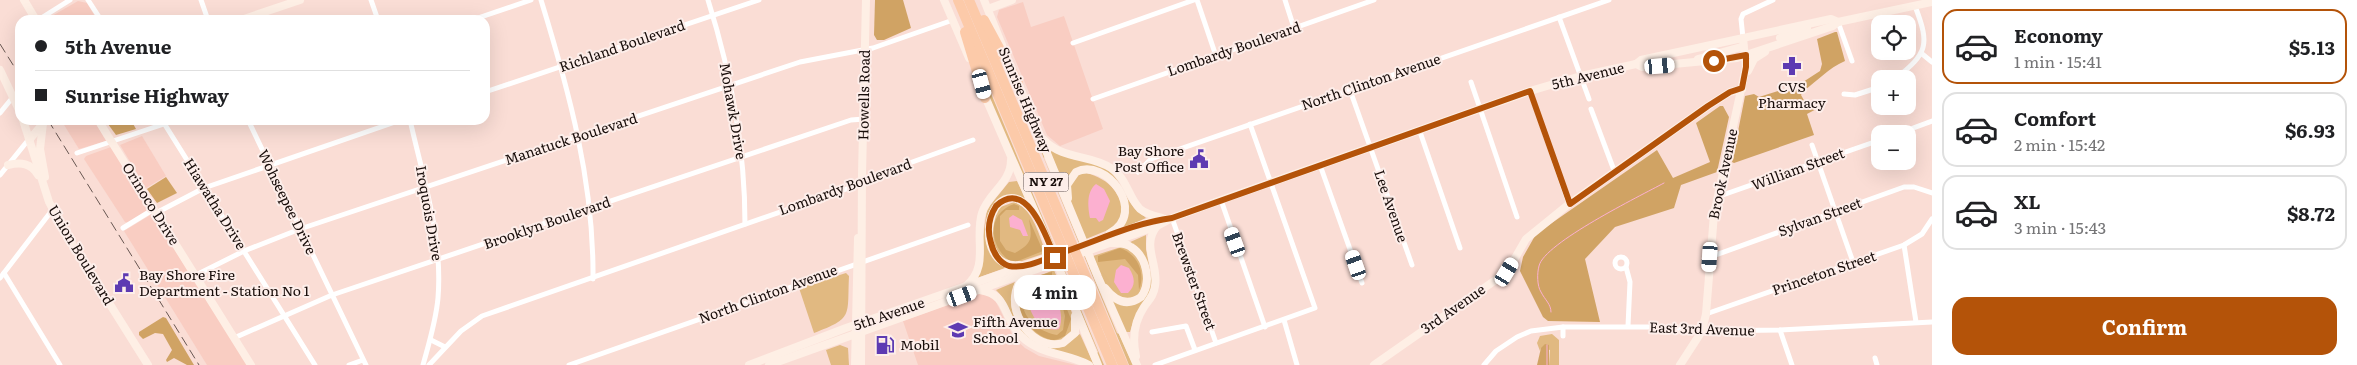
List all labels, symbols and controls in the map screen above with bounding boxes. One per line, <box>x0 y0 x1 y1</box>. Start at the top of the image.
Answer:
street label: Richland Boulevard <box>556 14 688 76</box>
map controls <box>1871 15 1916 170</box>
button: locate <box>1871 15 1916 60</box>
street label: Lombardy Boulevard <box>1164 16 1303 80</box>
text: Economy <box>2014 21 2103 49</box>
icon: car <box>1954 24 1999 69</box>
text: 5th Avenue <box>65 32 171 60</box>
text: $5.13 <box>2289 33 2335 61</box>
street label: Sunrise Highway <box>995 43 1058 157</box>
street label: North Clinton Avenue <box>1298 48 1443 114</box>
street label: Howells Road <box>852 49 874 141</box>
text: 1 min · 15:41 <box>2014 49 2102 73</box>
route start <box>1703 50 1725 72</box>
pharmacy icon: CVS Pharmacy <box>1781 55 1803 77</box>
street label: 5th Avenue <box>1549 56 1626 94</box>
car <box>1644 57 1675 75</box>
street label: Mohawk Drive <box>716 61 752 161</box>
car <box>970 68 993 100</box>
button: + <box>1871 70 1916 115</box>
place label: CVS Pharmacy <box>1758 76 1827 112</box>
text: Sunrise Highway <box>65 81 229 109</box>
text: Comfort <box>2014 104 2096 132</box>
street label: Manatuck Boulevard <box>502 107 640 169</box>
icon: car <box>1954 107 1999 152</box>
text: $6.93 <box>2285 116 2335 144</box>
button: − <box>1871 125 1916 170</box>
street label: Brook Avenue <box>1703 127 1741 221</box>
text: 2 min · 15:42 <box>2014 132 2105 156</box>
place label: Bay Shore Post Office <box>1114 140 1184 176</box>
street label: William Street <box>1748 142 1847 194</box>
street label: Wohseepee Drive <box>254 146 322 257</box>
public building icon: Bay Shore Post Office <box>1188 148 1210 170</box>
street label: Lombardy Boulevard <box>776 153 914 219</box>
street label: Hiawatha Drive <box>180 154 252 253</box>
street label: Orinoco Drive <box>118 158 185 249</box>
street label: Iroquois Drive <box>412 164 448 262</box>
street label: Lee Avenue <box>1370 167 1414 245</box>
road number: NY 27 <box>1024 172 1068 192</box>
text: XL <box>2014 187 2041 215</box>
icon: car <box>1954 190 1999 235</box>
street label: Brooklyn Boulevard <box>480 191 613 253</box>
street label: Sylvan Street <box>1775 192 1865 240</box>
text: $8.72 <box>2287 199 2335 227</box>
street label: Union Boulevard <box>44 201 120 309</box>
text: 3 min · 15:43 <box>2014 215 2106 239</box>
car <box>1222 225 1247 259</box>
street label: Brewster Street <box>1168 229 1222 333</box>
car <box>1701 242 1718 272</box>
street label: Princeton Street <box>1769 245 1879 299</box>
route end <box>1044 247 1066 269</box>
car <box>1344 248 1367 282</box>
car <box>1492 255 1521 289</box>
street label: North Clinton Avenue <box>696 259 840 327</box>
place label: Bay Shore Fire Department - Station No 1 <box>139 264 310 300</box>
public building icon: Bay Shore Fire Department - Station No 1 <box>113 272 135 294</box>
callout: 4 min <box>1014 276 1096 310</box>
street label: 3rd Avenue <box>1416 279 1489 338</box>
text: 4 min <box>1032 280 1078 304</box>
car <box>945 284 978 308</box>
street label: 5th Avenue <box>850 292 927 335</box>
button: Confirm <box>1952 297 2337 355</box>
place label: Fifth Avenue School <box>973 311 1058 347</box>
street label: East 3rd Avenue <box>1649 316 1755 340</box>
school or university icon: Fifth Avenue School <box>947 319 969 341</box>
fuel station icon: Mobil <box>874 334 896 356</box>
place label: Mobil <box>900 334 940 354</box>

